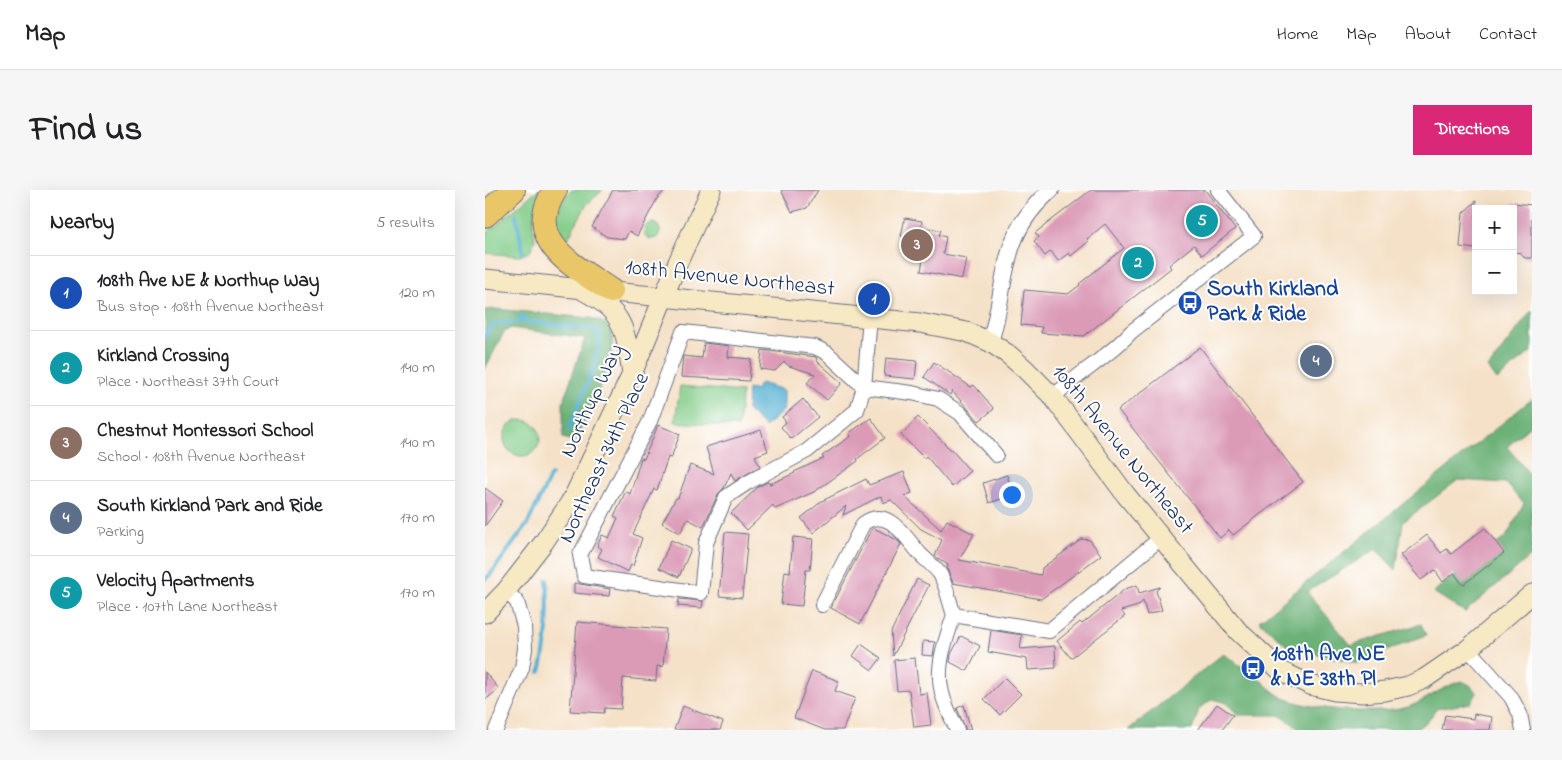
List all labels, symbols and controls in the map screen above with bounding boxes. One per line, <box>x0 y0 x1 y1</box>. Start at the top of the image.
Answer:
text: Map <box>25 17 66 52</box>
text: Home <box>1277 22 1318 48</box>
text: Map <box>1346 22 1377 48</box>
text: About <box>1405 22 1451 48</box>
text: Contact <box>1479 22 1537 48</box>
text: Find us <box>30 105 142 156</box>
button: Directions <box>1413 105 1532 155</box>
pin: 5 <box>1186 202 1218 240</box>
map controls <box>1472 205 1517 295</box>
button: + <box>1472 205 1517 250</box>
text: Nearby <box>50 208 114 238</box>
text: 5 results <box>376 211 435 235</box>
pin: 3 <box>901 226 933 264</box>
pin: 2 <box>1122 244 1154 282</box>
button: − <box>1472 250 1517 295</box>
street label: 108th Avenue Northeast <box>624 252 837 306</box>
text: 108th Ave NE & Northup Way <box>97 268 319 295</box>
place label: South Kirkland Park & Ride <box>1207 274 1339 331</box>
pin: 1 <box>858 280 890 318</box>
text: 1 <box>63 281 69 305</box>
text: 120 m <box>399 281 435 305</box>
bus stop icon: South Kirkland Park & Ride <box>1177 290 1203 316</box>
text: Bus stop · 108th Avenue Northeast <box>97 295 324 319</box>
street label: Northup Way <box>553 339 634 464</box>
pin: 4 <box>1300 342 1332 380</box>
text: Kirkland Crossing <box>97 343 229 370</box>
text: 2 <box>62 356 70 380</box>
text: 140 m <box>400 356 435 380</box>
street label: 108th Avenue Northeast <box>1043 358 1201 542</box>
street label: Northeast 34th Place <box>551 367 659 549</box>
text: Place · Northeast 37th Court <box>97 370 279 394</box>
text: Chestnut Montessori School <box>97 418 313 445</box>
text: 3 <box>63 431 69 455</box>
text: 140 m <box>400 431 435 455</box>
text: School · 108th Avenue Northeast <box>97 445 305 469</box>
your location <box>999 482 1025 508</box>
text: South Kirkland Park and Ride <box>97 493 322 520</box>
text: 4 <box>63 506 69 530</box>
text: 170 m <box>400 506 435 530</box>
text: Parking <box>97 520 144 544</box>
text: Velocity Apartments <box>97 568 254 595</box>
text: 5 <box>61 581 71 605</box>
text: 170 m <box>400 581 435 605</box>
text: Place · 107th Lane Northeast <box>97 595 278 619</box>
place label: 108th Ave NE & NE 38th Pl <box>1270 639 1385 696</box>
bus stop icon: 108th Ave NE & NE 38th Pl <box>1240 655 1266 681</box>

